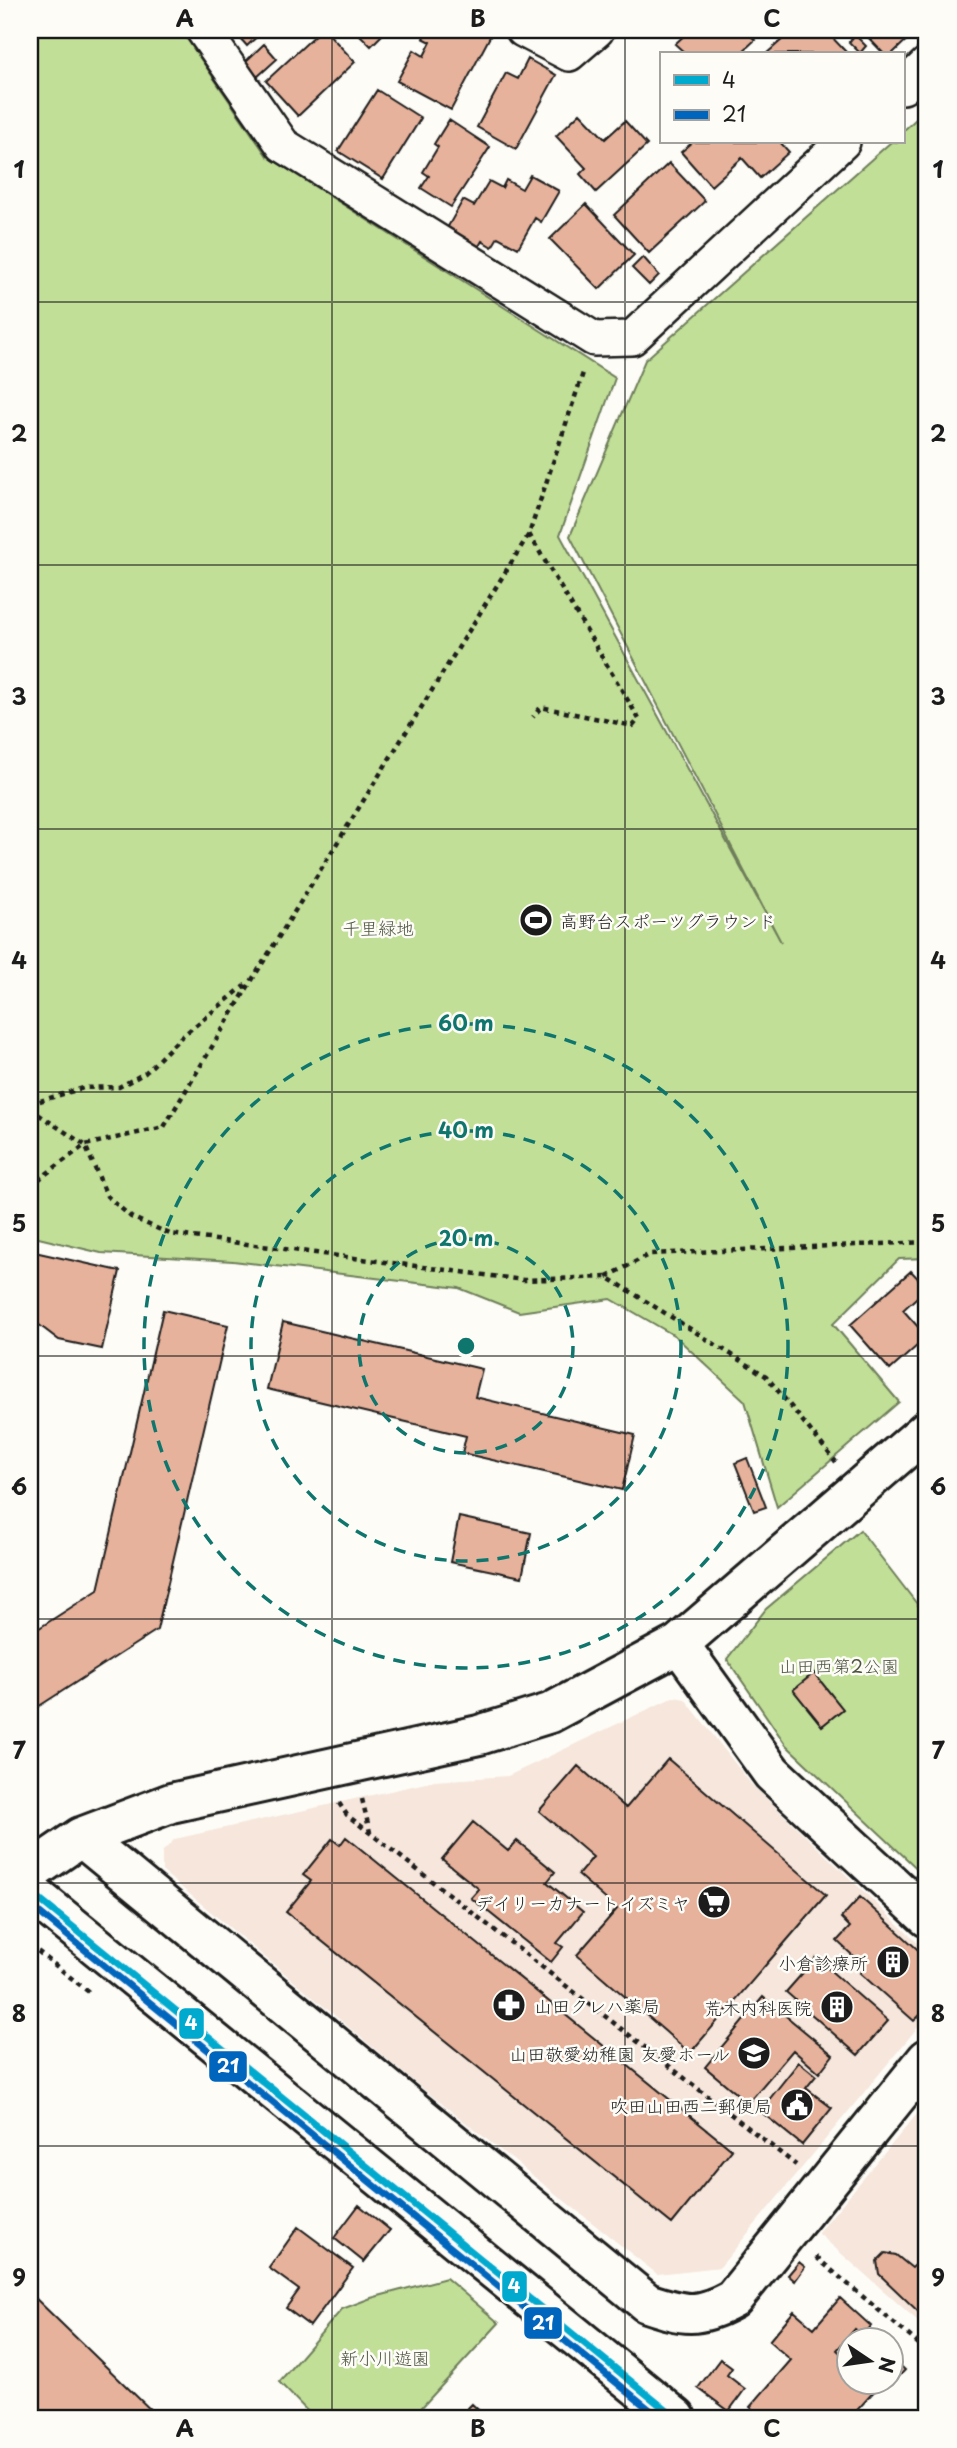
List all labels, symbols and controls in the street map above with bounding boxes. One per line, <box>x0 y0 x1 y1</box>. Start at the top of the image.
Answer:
text: A <box>176 0 194 35</box>
text: B <box>470 0 486 35</box>
text: C <box>763 0 781 35</box>
legend <box>660 52 904 144</box>
text: 4 <box>722 63 736 95</box>
text: 21 <box>722 97 746 129</box>
text: 1 <box>14 151 25 186</box>
text: 1 <box>933 151 944 186</box>
text: 2 <box>11 415 27 450</box>
text: 2 <box>930 415 946 450</box>
text: 3 <box>11 678 27 713</box>
text: 3 <box>930 678 946 713</box>
sports icon: 高野台スポーツグラウンド <box>517 901 555 939</box>
place label: 高野台スポーツグラウンド <box>560 907 776 934</box>
park label: 千里緑地 <box>342 914 414 941</box>
text: 4 <box>11 942 27 977</box>
text: 4 <box>930 942 946 977</box>
text: 60 m <box>438 1006 494 1038</box>
text: 40 m <box>438 1113 494 1145</box>
text: 5 <box>12 1205 26 1240</box>
text: 5 <box>931 1205 945 1240</box>
text: 20 m <box>439 1221 493 1253</box>
centre of rings <box>454 1334 478 1358</box>
text: 6 <box>11 1468 27 1503</box>
text: 6 <box>930 1468 946 1503</box>
park label: 山田西第2公園 <box>779 1652 899 1679</box>
text: 7 <box>12 1732 26 1767</box>
text: 7 <box>931 1732 945 1767</box>
supermarket icon: デイリーカナートイズミヤ <box>695 1883 733 1921</box>
place label: デイリーカナートイズミヤ <box>476 1889 690 1916</box>
building icon: 小倉診療所 <box>874 1943 912 1981</box>
place label: 小倉診療所 <box>778 1949 868 1976</box>
pharmacy icon: 山田クレハ薬局 <box>490 1986 528 2024</box>
building icon: 荒木内科医院 <box>818 1988 856 2026</box>
place label: 山田クレハ薬局 <box>534 1992 660 2019</box>
place label: 荒木内科医院 <box>704 1994 812 2021</box>
text: 8 <box>12 1995 26 2030</box>
text: 8 <box>931 1995 945 2030</box>
line badge: 4 <box>178 2007 205 2040</box>
text: 4 <box>185 2008 198 2036</box>
school or university icon: 山田敬愛幼稚園 友愛ホール <box>735 2034 773 2072</box>
place label: 山田敬愛幼稚園 友愛ホール <box>509 2040 730 2067</box>
line badge: 21 <box>208 2050 248 2083</box>
text: 21 <box>217 2051 239 2079</box>
public building icon: 吹田山田西二郵便局 <box>778 2086 816 2124</box>
place label: 吹田山田西二郵便局 <box>610 2092 772 2119</box>
text: 9 <box>12 2259 26 2294</box>
text: 9 <box>931 2259 945 2294</box>
line badge: 4 <box>501 2270 528 2303</box>
text: 4 <box>508 2271 521 2299</box>
line badge: 21 <box>523 2306 563 2340</box>
text: 21 <box>532 2308 554 2336</box>
north arrow <box>834 2326 904 2396</box>
park label: 新小川遊園 <box>340 2344 430 2371</box>
text: N <box>872 2355 903 2376</box>
text: A <box>176 2410 194 2445</box>
text: B <box>470 2410 486 2445</box>
text: C <box>763 2410 781 2445</box>

